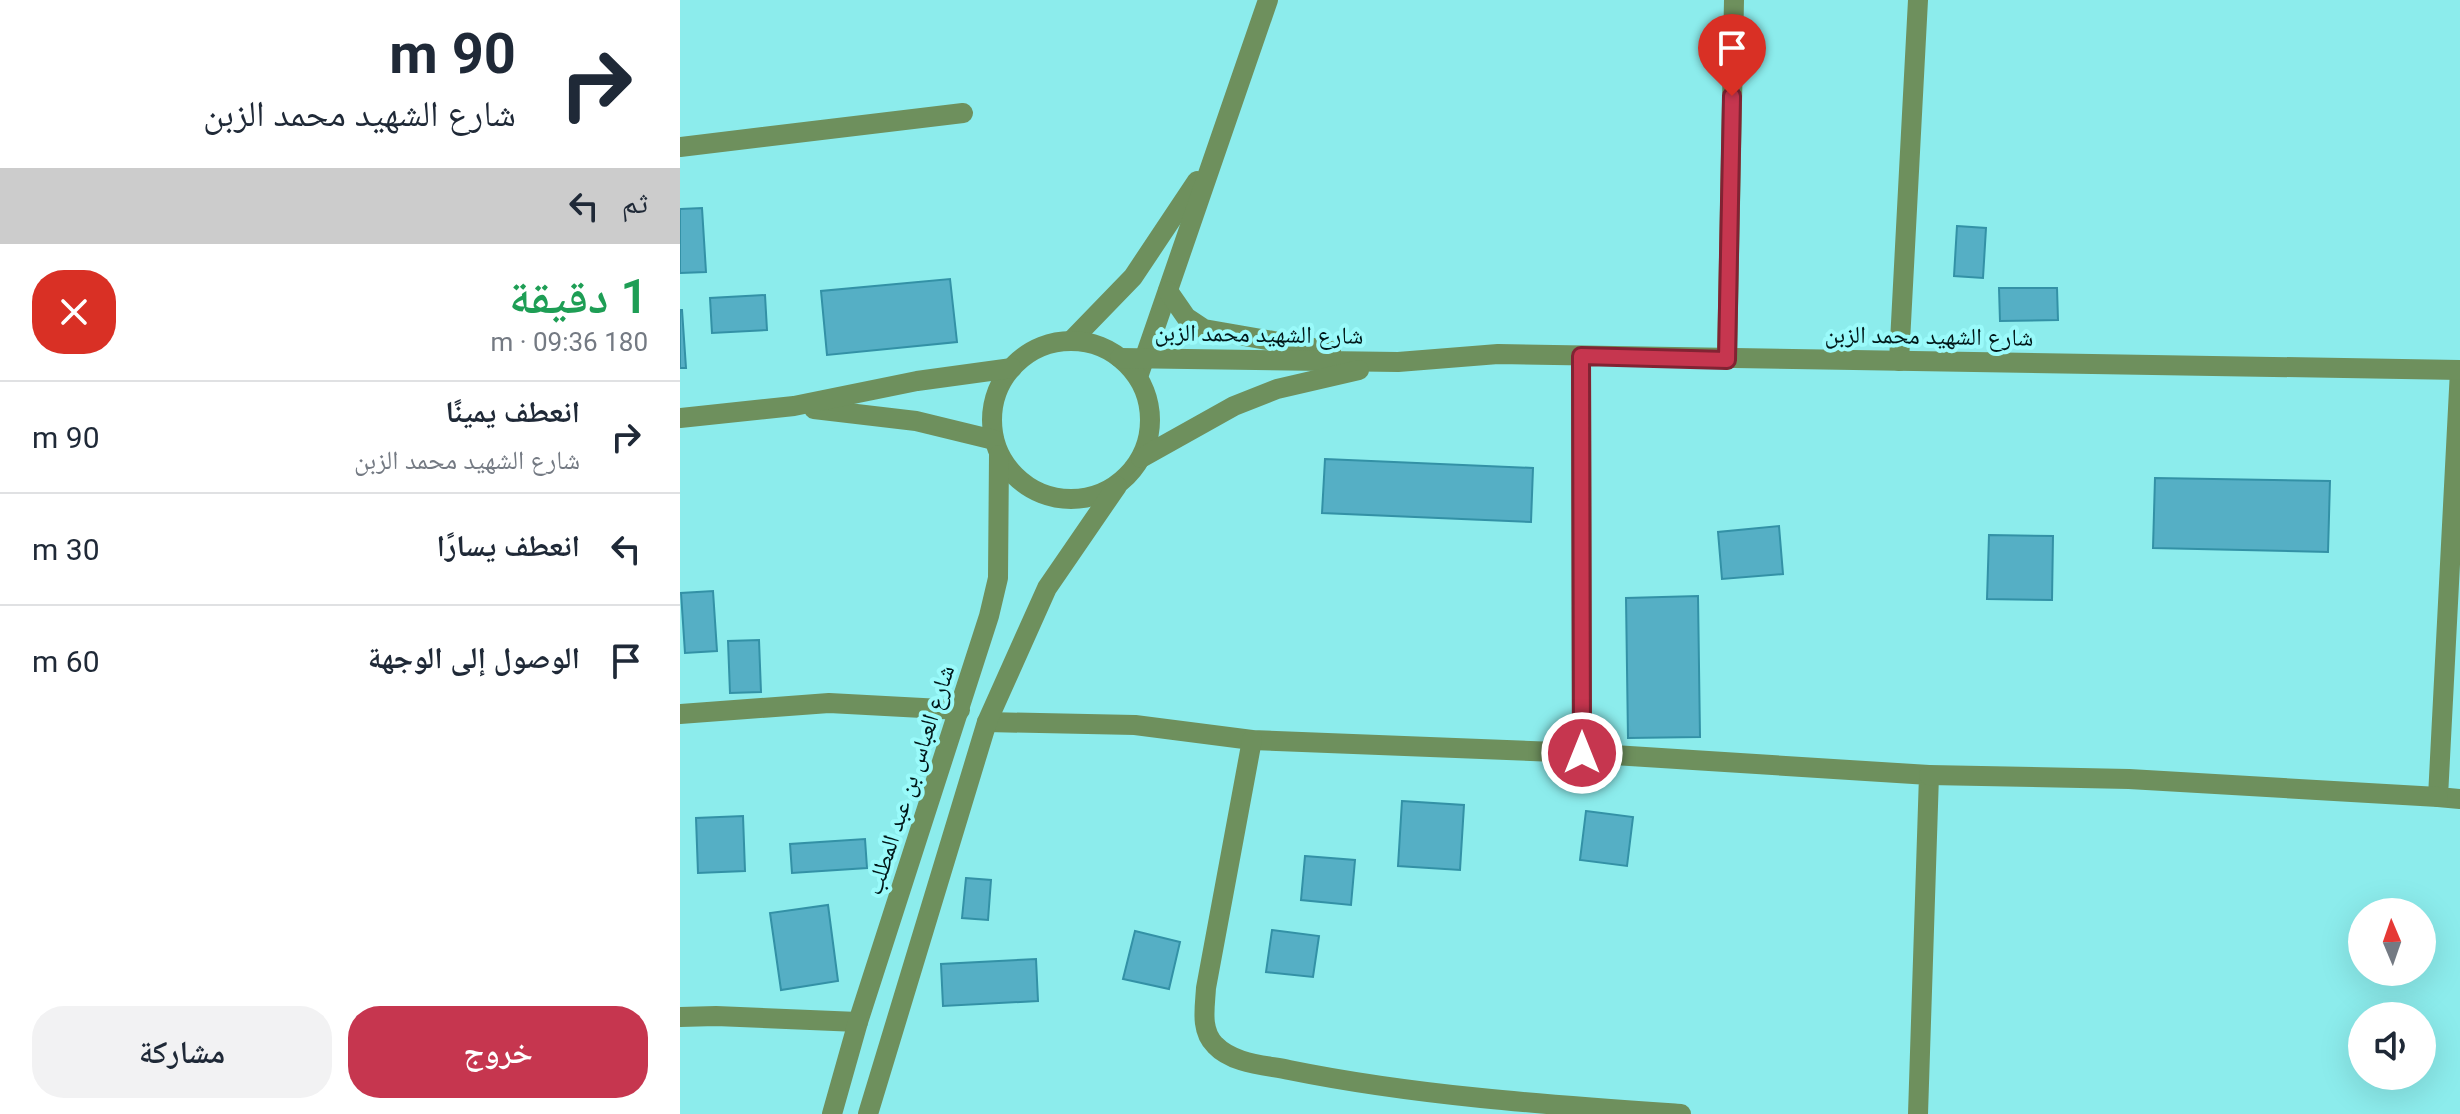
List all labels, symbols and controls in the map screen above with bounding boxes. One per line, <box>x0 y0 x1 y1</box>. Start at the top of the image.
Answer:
pin <box>1698 14.0 1766 96</box>
text: 90 m <box>389 21 516 87</box>
icon: arrive <box>1710 26 1754 70</box>
icon: right <box>544 32 648 136</box>
text: شارع الشهيد محمد الزبن <box>203 93 516 135</box>
icon: left <box>562 184 606 228</box>
text: ثم <box>622 185 648 220</box>
text: 1 دقيقة <box>509 268 648 325</box>
button: close <box>32 270 116 354</box>
street label: شارع الشهيد محمد الزبن <box>1154 318 1364 351</box>
street label: شارع الشهيد محمد الزبن <box>1824 320 2034 353</box>
text: 180 m · 09:36 <box>490 327 648 357</box>
text: انعطف يمينًا <box>445 394 580 429</box>
icon: right <box>604 415 648 459</box>
text: 90 m <box>32 420 100 455</box>
text: شارع الشهيد محمد الزبن <box>354 445 580 475</box>
icon: left <box>604 527 648 571</box>
text: انعطف يسارًا <box>437 528 580 563</box>
text: 30 m <box>32 532 100 567</box>
icon: arrive <box>604 639 648 683</box>
text: الوصول إلى الوجهة <box>368 640 580 675</box>
text: 60 m <box>32 644 100 679</box>
street label: شارع العباس بن عبد المطلب <box>860 662 961 899</box>
position arrow <box>1540 711 1624 795</box>
north arrow <box>2348 898 2436 986</box>
map controls <box>2348 898 2436 1090</box>
button: sound <box>2348 1002 2436 1090</box>
button: مشاركة <box>32 1006 332 1098</box>
button: خروج <box>348 1006 648 1098</box>

